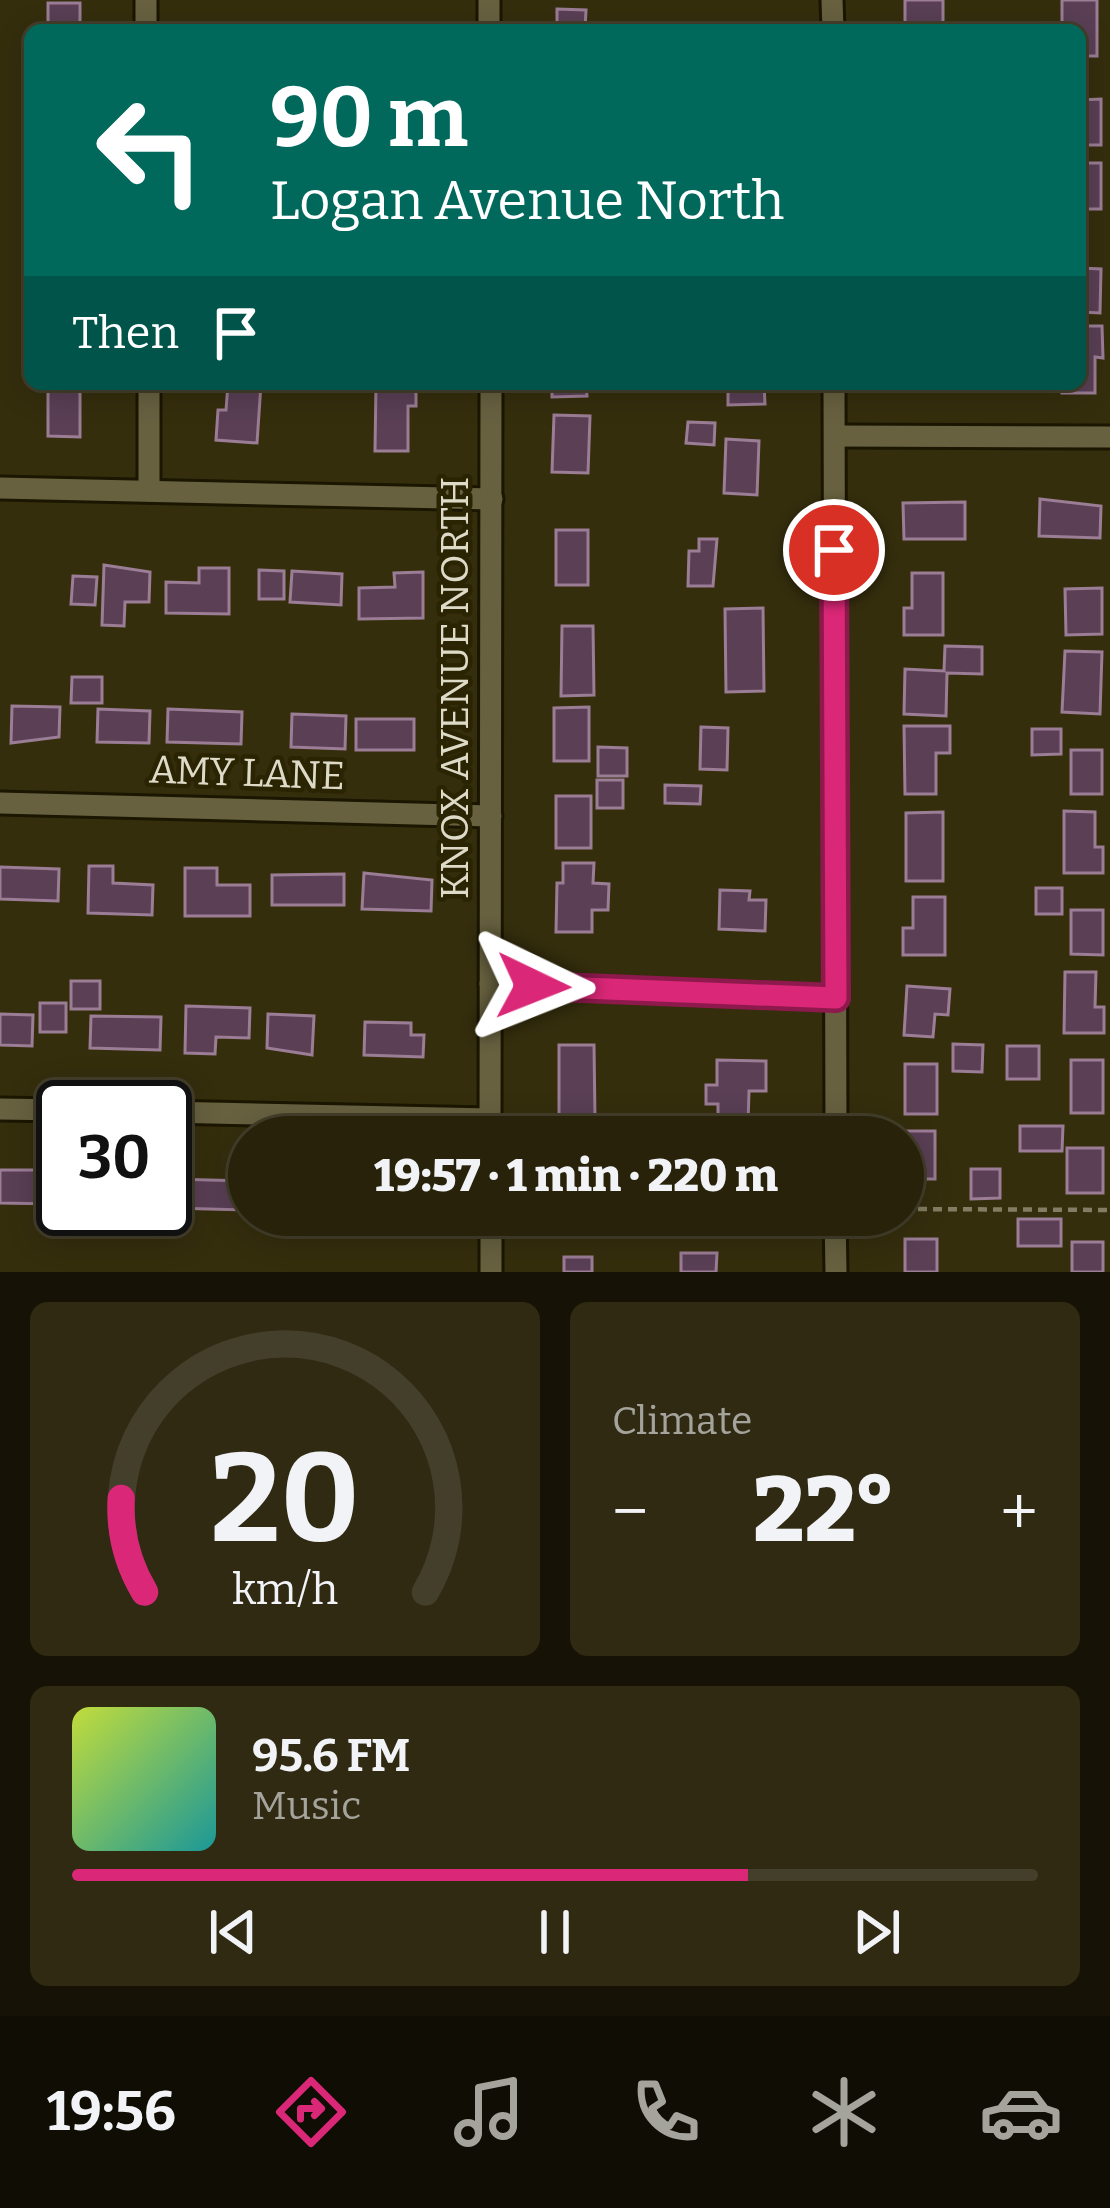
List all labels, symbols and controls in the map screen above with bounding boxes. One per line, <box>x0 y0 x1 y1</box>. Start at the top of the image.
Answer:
text: 90 m <box>270 67 468 168</box>
icon: left <box>72 72 228 228</box>
text: Logan Avenue North <box>270 169 784 233</box>
icon: arrive <box>203 300 269 366</box>
text: Then <box>72 306 179 360</box>
street label: KNOX AVENUE NORTH <box>432 477 478 899</box>
pin <box>783 499 885 601</box>
icon: arrive <box>801 517 867 583</box>
street label: AMY LANE <box>148 747 346 799</box>
position arrow <box>470 923 596 1049</box>
speed limit sign: 30 <box>36 1080 192 1236</box>
text: 19:57 · 1 min · 220 m <box>374 1149 778 1203</box>
text: Climate <box>612 1398 752 1444</box>
text: 20 <box>210 1424 360 1574</box>
text: 22° <box>753 1457 896 1565</box>
text: − <box>612 1472 648 1551</box>
text: + <box>1000 1472 1038 1551</box>
text: km/h <box>232 1564 338 1615</box>
text: 95.6 FM <box>252 1729 410 1783</box>
text: Music <box>252 1783 361 1829</box>
icon: previous <box>200 1899 266 1965</box>
icon: pause <box>522 1899 588 1965</box>
icon: next <box>844 1899 910 1965</box>
icon: directions <box>269 2070 353 2154</box>
icon: music <box>447 2070 531 2154</box>
icon: phone <box>624 2070 708 2154</box>
icon: climate <box>802 2070 886 2154</box>
icon: car <box>979 2070 1063 2154</box>
text: 19:56 <box>47 2080 176 2144</box>

